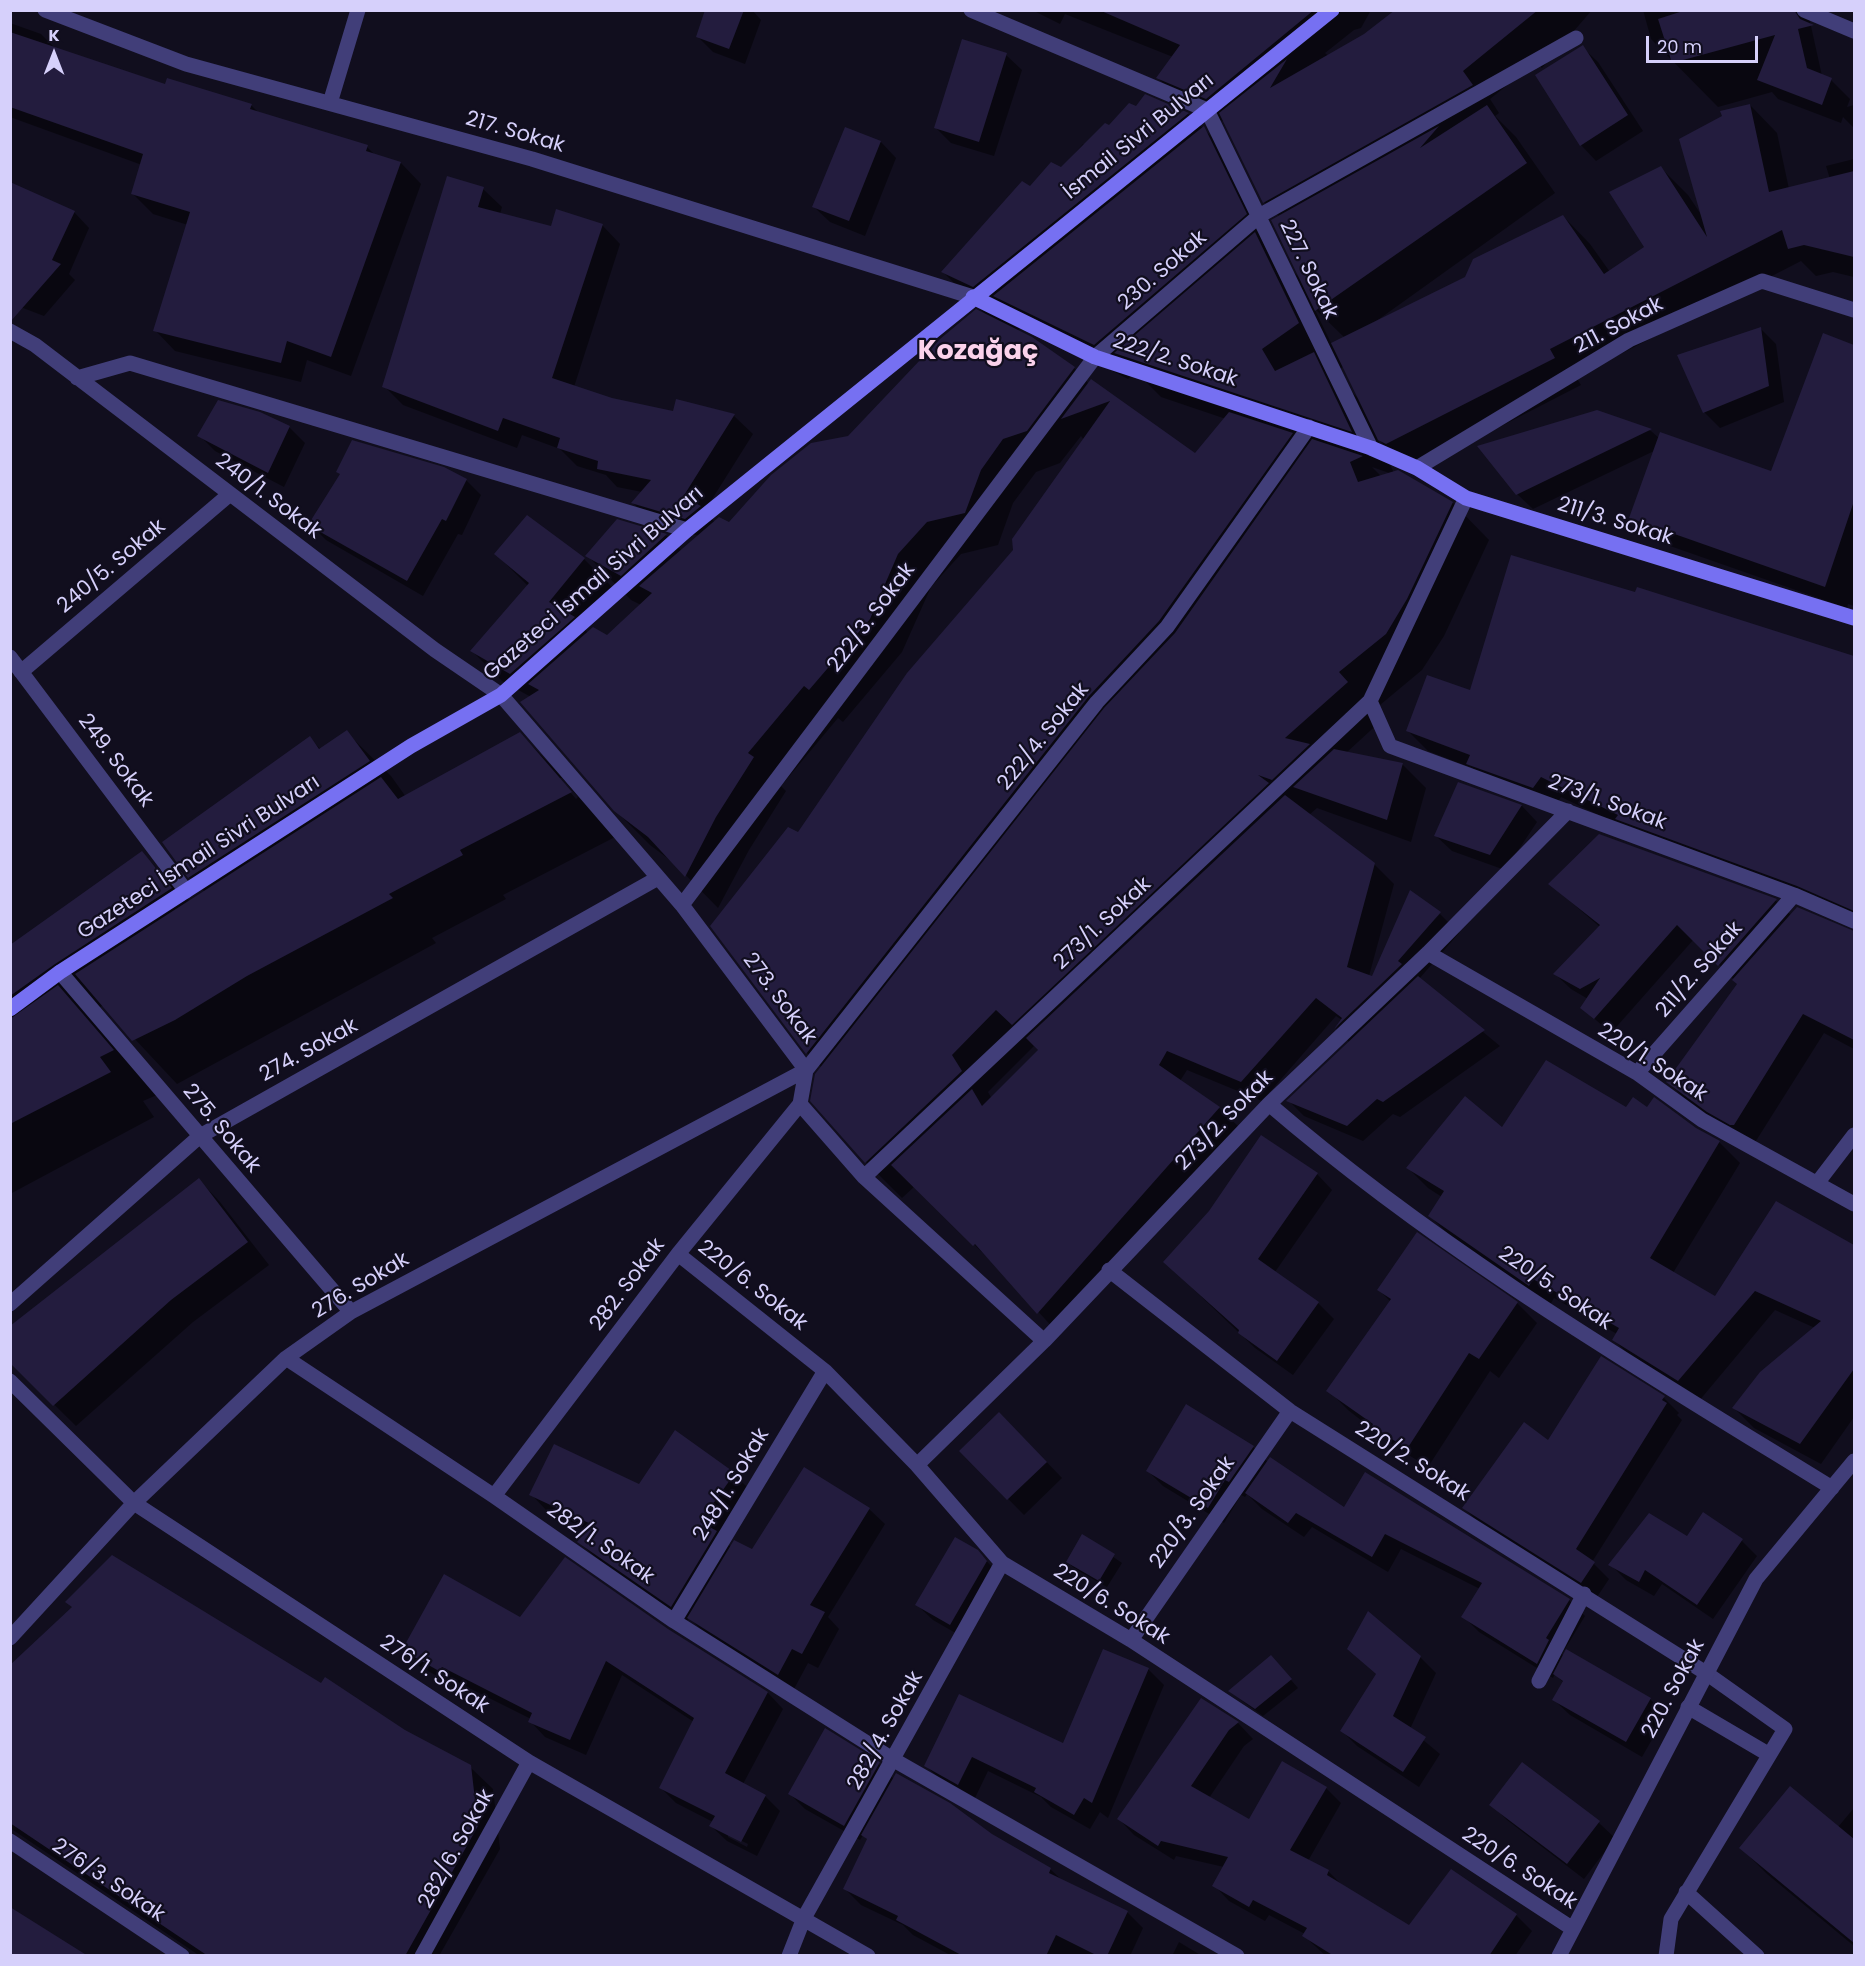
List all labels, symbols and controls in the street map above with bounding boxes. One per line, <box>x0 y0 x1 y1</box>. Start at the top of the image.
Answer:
north arrow <box>24 24 84 84</box>
text: K <box>48 24 60 47</box>
scale bar <box>1649 24 1762 62</box>
text: 20 m <box>1657 34 1702 59</box>
street label: İsmail Sivri Bulvarı <box>1059 69 1219 205</box>
street label: 217. Sokak <box>463 107 567 159</box>
street label: 227. Sokak <box>1273 216 1343 324</box>
street label: 230. Sokak <box>1114 226 1212 316</box>
street label: 211. Sokak <box>1570 292 1668 360</box>
street label: 222/2. Sokak <box>1109 329 1241 393</box>
district label: Kozağaç <box>918 336 1038 368</box>
street label: 240/1. Sokak <box>210 449 326 545</box>
street label: Gazeteci İsmail Sivri Bulvarı <box>479 481 709 687</box>
street label: 211/3. Sokak <box>1554 492 1676 552</box>
street label: 240/5. Sokak <box>53 515 171 619</box>
street label: 222/3. Sokak <box>823 558 921 678</box>
street label: 222/4. Sokak <box>993 678 1095 796</box>
street label: 249. Sokak <box>72 709 158 813</box>
street label: Gazeteci İsmail Sivri Bulvarı <box>73 770 325 946</box>
street label: 273/1. Sokak <box>1544 770 1670 836</box>
street label: 273/1. Sokak <box>1049 872 1157 976</box>
street label: 211/2. Sokak <box>1651 917 1749 1023</box>
street label: 273. Sokak <box>737 948 821 1050</box>
street label: 274. Sokak <box>256 1014 362 1088</box>
street label: 220/1. Sokak <box>1592 1018 1712 1108</box>
street label: 273/2. Sokak <box>1171 1066 1279 1176</box>
street label: 275. Sokak <box>177 1079 265 1179</box>
street label: 282. Sokak <box>585 1234 671 1336</box>
street label: 220/6. Sokak <box>692 1235 812 1337</box>
street label: 220/5. Sokak <box>1493 1242 1617 1336</box>
street label: 276. Sokak <box>308 1247 414 1325</box>
street label: 220/2. Sokak <box>1350 1417 1474 1507</box>
street label: 248/1. Sokak <box>689 1424 775 1546</box>
street label: 220/3. Sokak <box>1145 1452 1241 1574</box>
street label: 282/1. Sokak <box>541 1498 659 1590</box>
street label: 220/6. Sokak <box>1048 1559 1174 1651</box>
street label: 276/1. Sokak <box>375 1630 493 1720</box>
street label: 220. Sokak <box>1637 1635 1711 1743</box>
street label: 282/4. Sokak <box>843 1667 929 1795</box>
street label: 282/6. Sokak <box>414 1785 500 1913</box>
street label: 220/6. Sokak <box>1457 1822 1581 1916</box>
street label: 276/3. Sokak <box>47 1834 169 1928</box>

